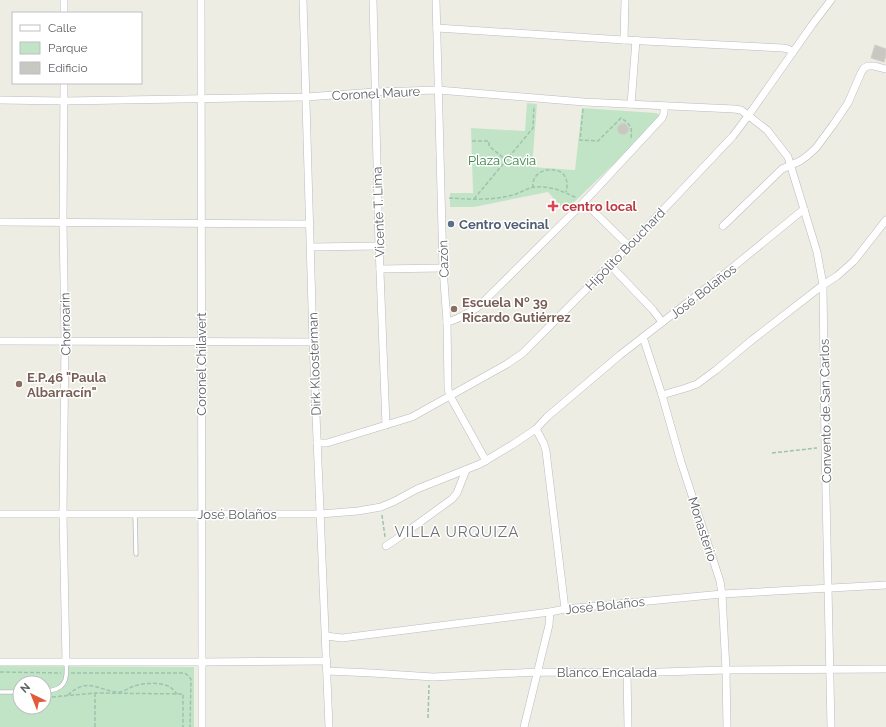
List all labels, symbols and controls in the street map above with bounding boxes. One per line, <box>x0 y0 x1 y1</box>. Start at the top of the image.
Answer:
legend <box>12 12 142 84</box>
text: Calle <box>48 21 76 35</box>
text: Parque <box>48 41 88 55</box>
text: Edificio <box>48 61 88 75</box>
street label: Coronel Maure <box>331 84 421 103</box>
park label: Plaza Cavia <box>468 153 536 168</box>
street label: Vicente T. Lima <box>369 166 388 258</box>
place label: centro local <box>562 199 638 214</box>
marker: centro local <box>547 200 559 212</box>
street label: Hipólito Bouchard <box>582 205 668 293</box>
place label: Centro vecinal <box>459 217 550 232</box>
marker: Centro vecinal <box>446 219 456 229</box>
street label: Cazón <box>435 240 452 278</box>
street label: José Bolaños <box>667 261 739 322</box>
street label: Chorroarin <box>57 292 74 356</box>
place label: Escuela Nº 39 Ricardo Gutiérrez <box>462 295 571 325</box>
marker: Escuela Nº 39 Ricardo Gutiérrez <box>449 304 459 314</box>
street label: Coronel Chilavert <box>194 312 209 416</box>
street label: Dirk Kloosterman <box>305 312 324 416</box>
street label: Convento de San Carlos <box>817 339 834 483</box>
place label: E.P.46 "Paula Albarracín" <box>27 370 107 400</box>
marker: E.P.46 "Paula Albarracín" <box>14 379 24 389</box>
street label: Monasterio <box>685 495 720 564</box>
street label: José Bolaños <box>197 507 277 522</box>
district label: VILLA URQUIZA <box>395 523 519 541</box>
street label: José Bolaños <box>565 594 645 617</box>
street label: Blanco Encalada <box>557 665 657 680</box>
north arrow <box>12 675 52 715</box>
text: N <box>18 680 33 696</box>

